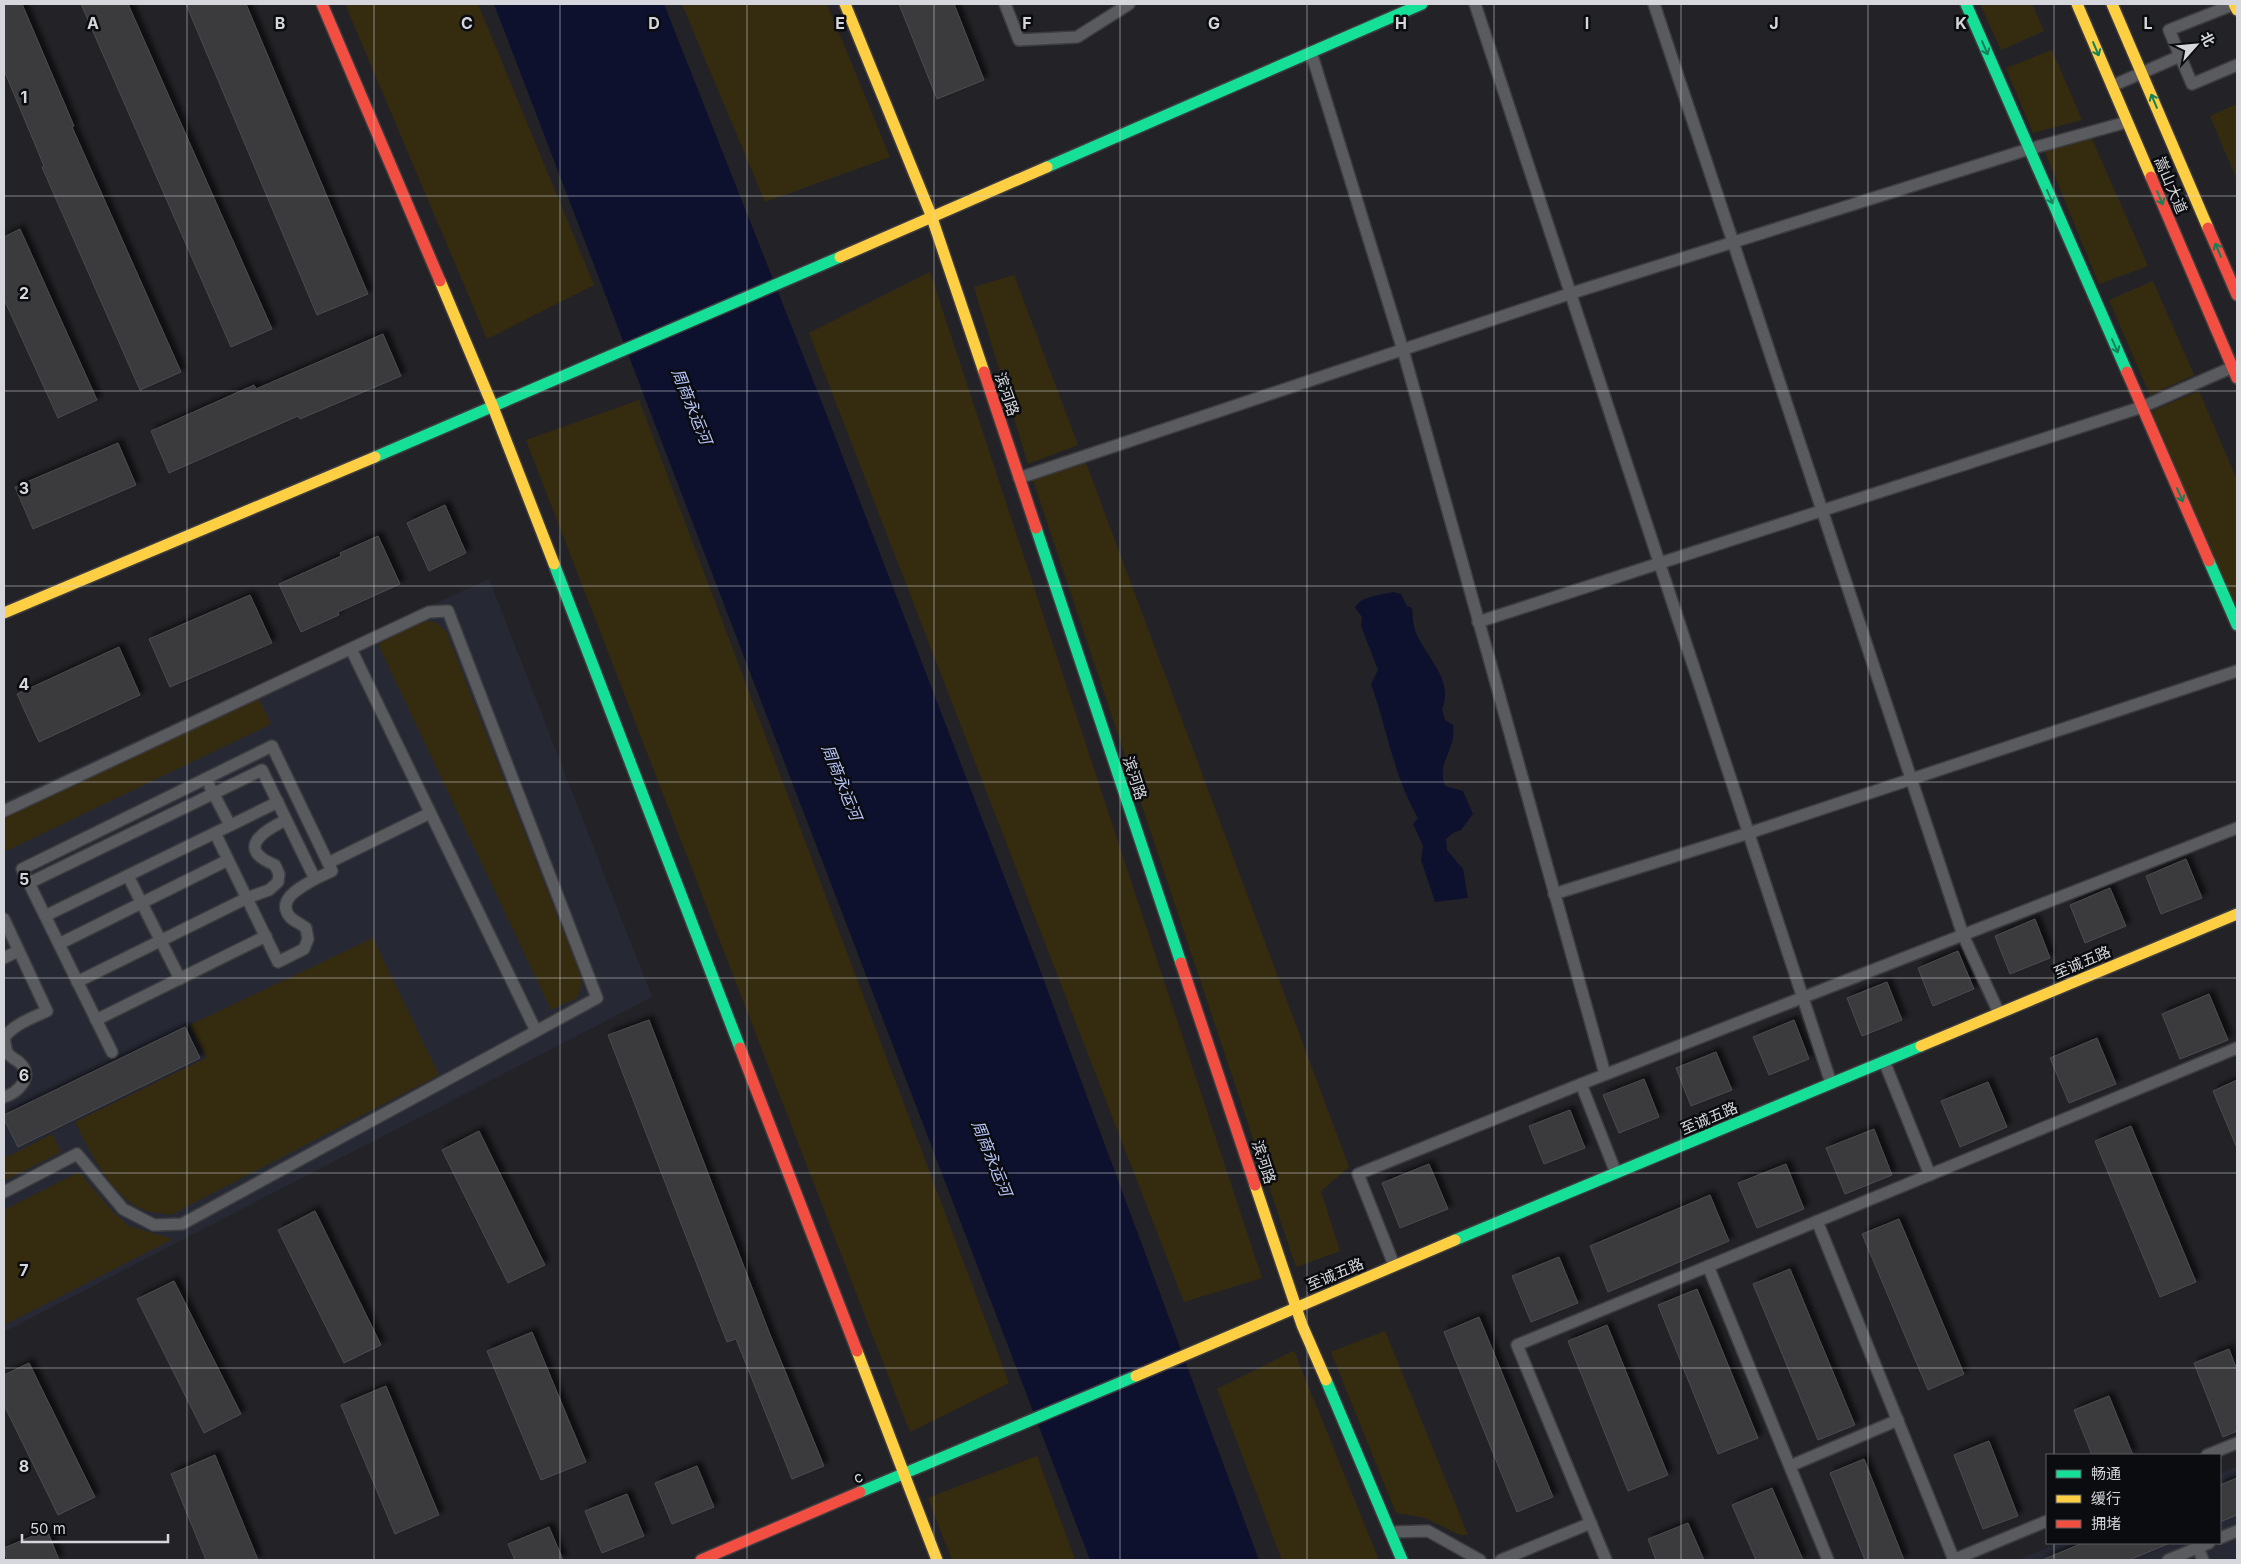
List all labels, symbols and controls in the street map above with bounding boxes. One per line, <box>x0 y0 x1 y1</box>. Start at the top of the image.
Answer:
text: A <box>87 13 99 33</box>
text: B <box>275 13 285 33</box>
text: C <box>461 13 473 33</box>
text: D <box>648 13 660 33</box>
text: E <box>835 13 845 33</box>
text: F <box>1022 13 1032 33</box>
text: G <box>1208 13 1220 33</box>
text: H <box>1395 13 1407 33</box>
text: I <box>1585 13 1589 33</box>
text: J <box>1769 13 1779 33</box>
text: K <box>1955 13 1967 33</box>
text: L <box>2143 13 2153 33</box>
north arrow <box>2171 20 2221 70</box>
text: 北 <box>2197 29 2219 49</box>
one-way arrow <box>1981 40 1991 55</box>
one-way arrow <box>2091 41 2101 56</box>
text: 1 <box>21 87 27 107</box>
one-way arrow <box>2148 94 2158 109</box>
street label: 嵩山大道 <box>2151 154 2191 216</box>
one-way arrow <box>2046 189 2056 204</box>
one-way arrow <box>2155 190 2165 205</box>
one-way arrow <box>2213 243 2222 258</box>
text: 2 <box>19 283 29 303</box>
one-way arrow <box>2111 338 2121 353</box>
water label: 周商永运河 <box>668 365 717 450</box>
street label: 滨河路 <box>991 370 1023 418</box>
text: 3 <box>19 478 29 498</box>
one-way arrow <box>2176 487 2186 502</box>
text: 4 <box>19 674 30 694</box>
water label: 周商永运河 <box>818 741 867 826</box>
street label: 滨河路 <box>1119 754 1151 802</box>
text: 5 <box>19 869 29 889</box>
street label: 至诚五路 <box>2051 942 2113 982</box>
text: 6 <box>19 1065 29 1085</box>
street label: 至诚五路 <box>1678 1098 1740 1138</box>
water label: 周商永运河 <box>968 1117 1017 1202</box>
street label: 滨河路 <box>1248 1138 1280 1186</box>
street label: 至诚五路 <box>1304 1254 1366 1294</box>
text: 7 <box>19 1260 29 1280</box>
legend <box>2046 1454 2221 1544</box>
text: 8 <box>19 1456 29 1476</box>
text: 畅通 <box>2091 1464 2121 1483</box>
street label: c <box>850 1467 866 1487</box>
text: 缓行 <box>2091 1489 2121 1508</box>
scale bar <box>22 1512 169 1544</box>
text: 拥堵 <box>2091 1514 2121 1533</box>
text: 50 m <box>30 1519 66 1538</box>

